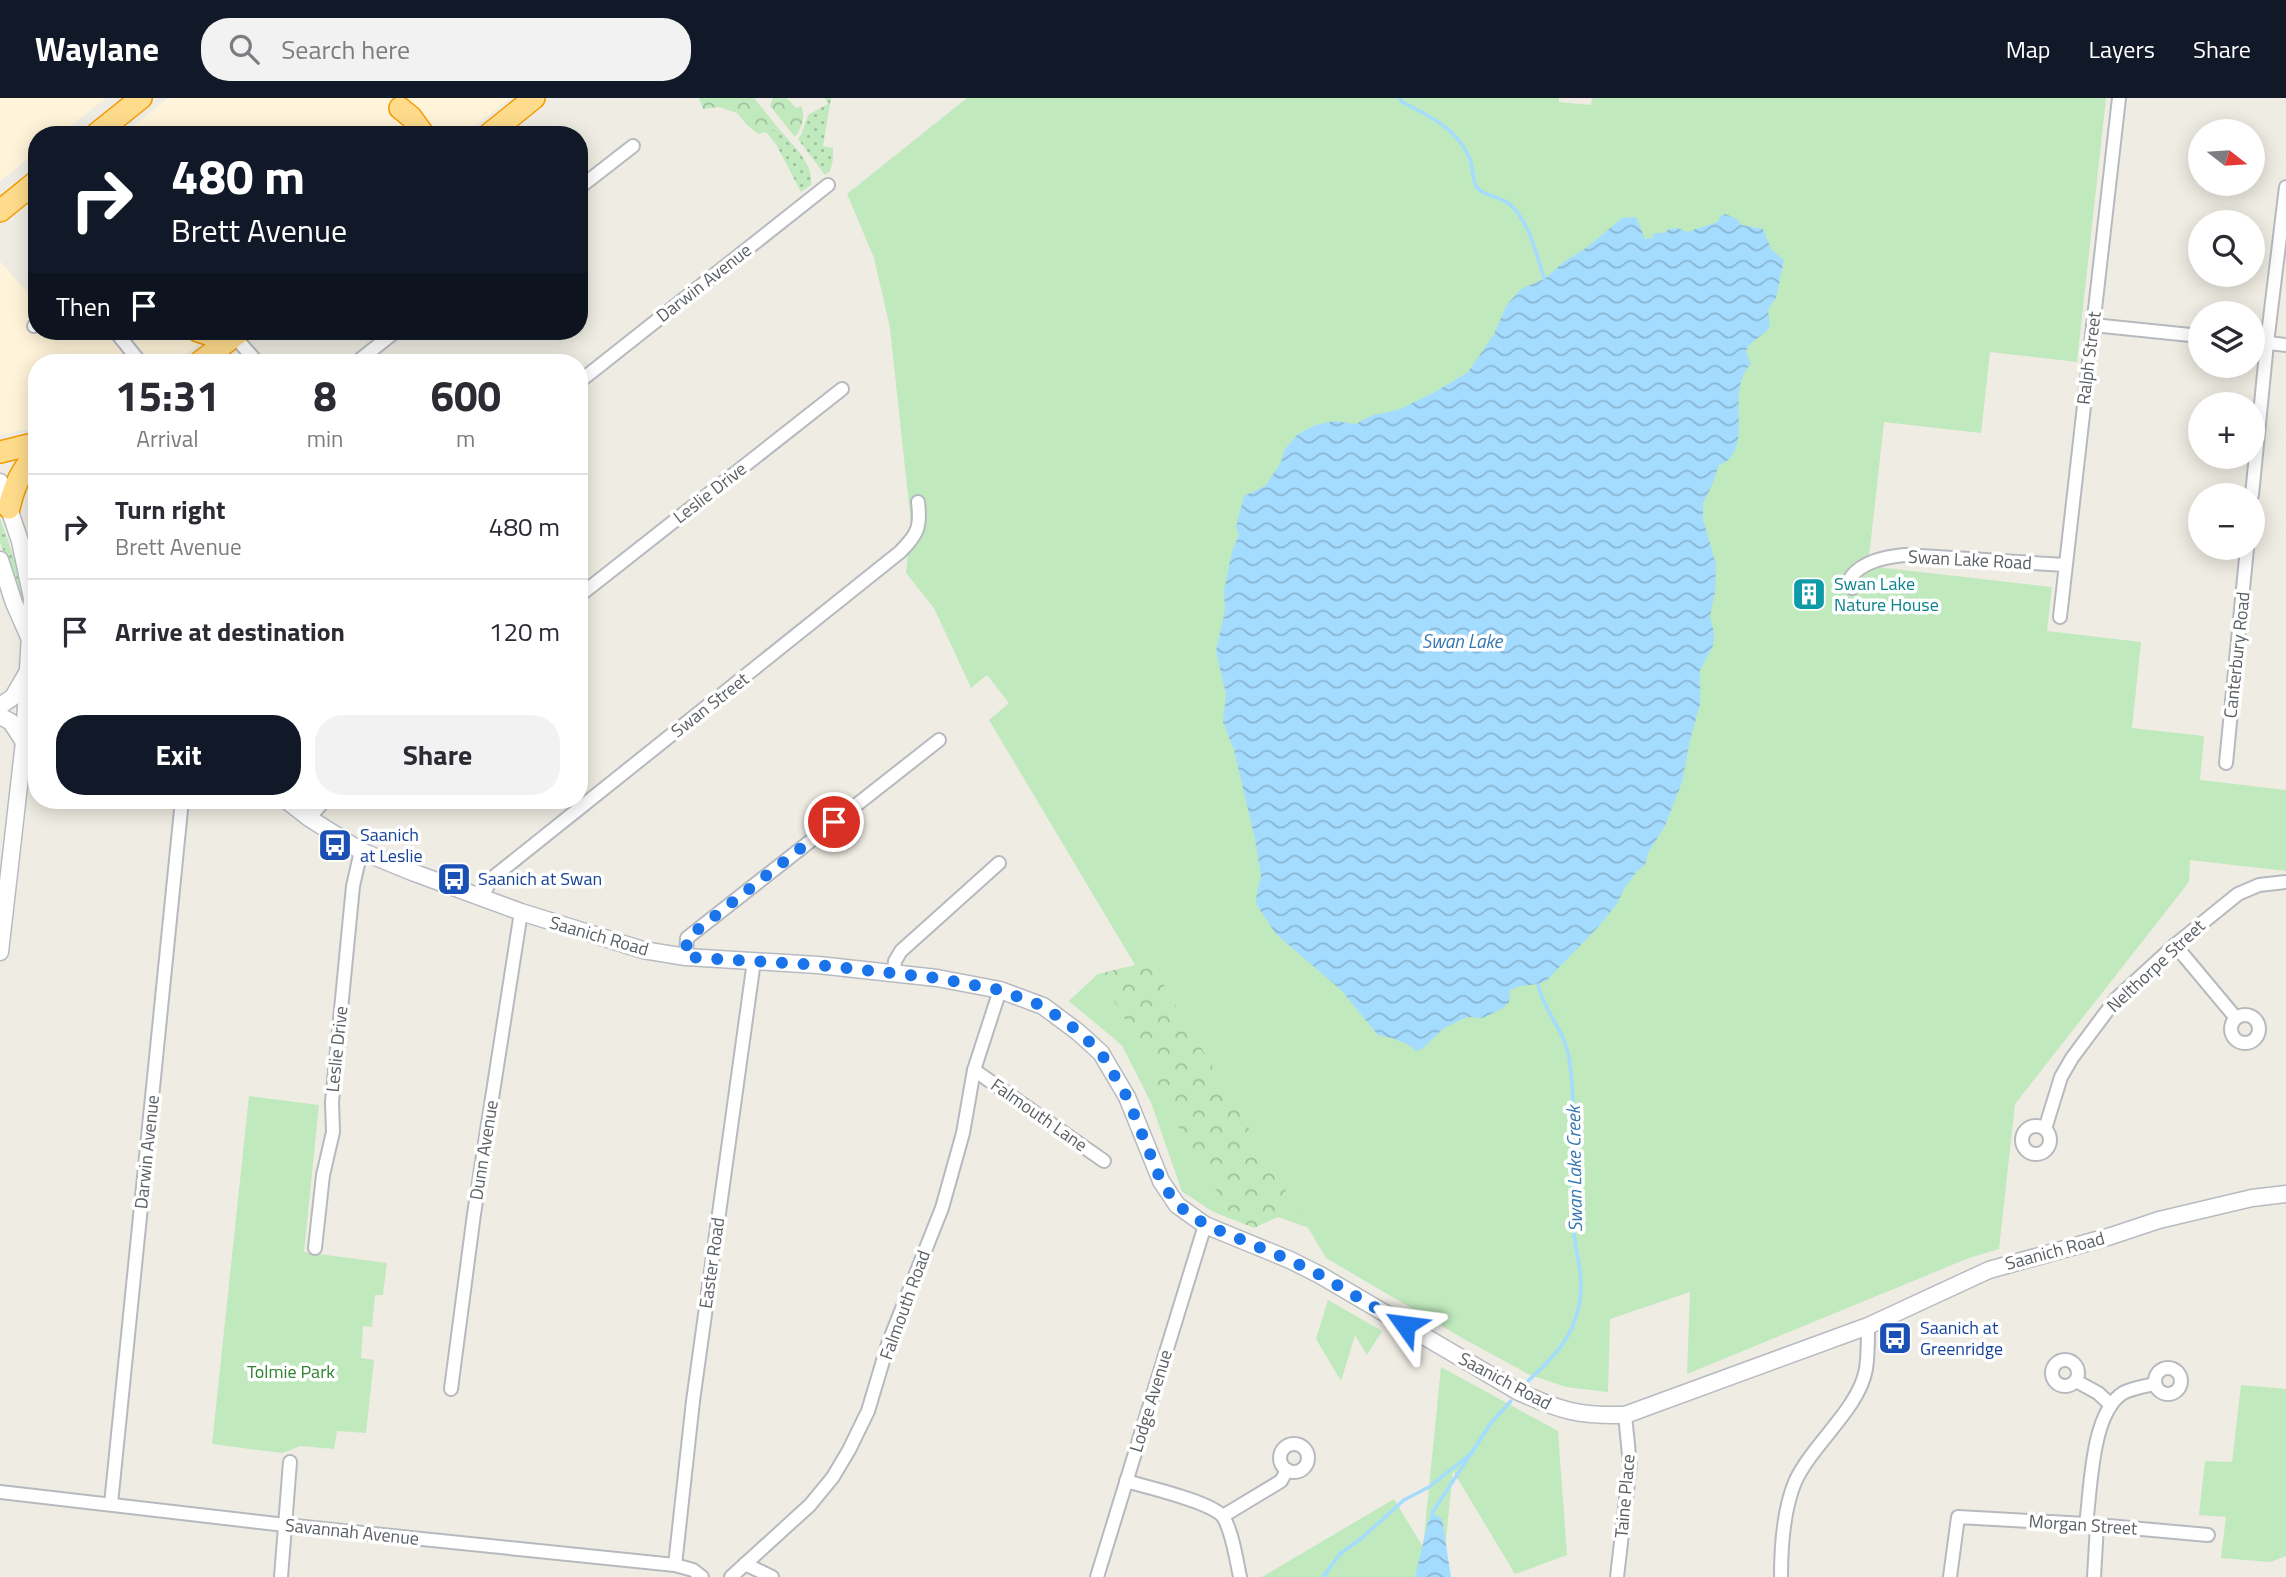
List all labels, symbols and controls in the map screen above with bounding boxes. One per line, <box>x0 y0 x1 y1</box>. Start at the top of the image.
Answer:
search box <box>201 18 691 81</box>
text: Waylane <box>35 24 159 74</box>
icon: search <box>225 30 263 68</box>
text: Search here <box>281 30 410 69</box>
text: Map <box>2006 31 2051 67</box>
text: Layers <box>2089 31 2155 67</box>
text: Share <box>2193 31 2251 67</box>
north arrow <box>2188 119 2264 196</box>
map controls <box>2188 119 2265 560</box>
text: 480 m <box>171 138 305 213</box>
icon: right <box>56 154 147 245</box>
text: Brett Avenue <box>171 206 347 254</box>
button: search <box>2188 210 2265 287</box>
street label: Darwin Avenue <box>650 237 757 328</box>
text: Then <box>56 287 111 326</box>
icon: arrive <box>125 287 163 325</box>
button: layers <box>2188 301 2265 378</box>
street label: Ralph Street <box>2069 309 2108 406</box>
text: 15:31 <box>115 363 220 427</box>
text: 8 <box>313 363 337 427</box>
text: 600 <box>430 363 501 427</box>
button: + <box>2188 392 2265 469</box>
text: Arrival <box>136 421 199 456</box>
text: min <box>307 421 343 456</box>
text: m <box>456 421 475 456</box>
street label: Leslie Drive <box>667 455 752 530</box>
button: − <box>2188 483 2265 560</box>
text: Turn right <box>115 490 226 529</box>
text: 480 m <box>489 507 560 546</box>
icon: right <box>56 508 94 546</box>
text: Brett Avenue <box>115 529 242 564</box>
street label: Swan Lake Road <box>1907 543 2033 576</box>
place label: Swan Lake Nature House <box>1834 570 1939 618</box>
building icon: Swan Lake Nature House <box>1790 575 1828 613</box>
street label: Canterbury Road <box>2216 590 2257 719</box>
text: Arrive at destination <box>115 612 345 651</box>
text: 120 m <box>489 612 560 651</box>
icon: arrive <box>56 613 94 651</box>
water label: Swan Lake <box>1422 626 1504 655</box>
street label: Swan Street <box>665 665 755 744</box>
button: Exit <box>56 715 301 795</box>
button: Share <box>315 715 560 795</box>
pin <box>804 792 864 852</box>
icon: arrive <box>815 803 853 841</box>
place label: Saanich at Leslie <box>360 821 422 869</box>
bus stop icon: Saanich at Leslie <box>316 826 354 864</box>
bus stop icon: Saanich at Swan <box>435 860 473 898</box>
place label: Saanich at Swan <box>478 865 602 892</box>
street label: Saanich Road <box>546 909 652 963</box>
street label: Nelthorpe Street <box>2100 912 2211 1018</box>
street label: Leslie Drive <box>319 1005 354 1093</box>
street label: Falmouth Lane <box>985 1071 1093 1158</box>
street label: Darwin Avenue <box>127 1094 166 1210</box>
street label: Dunn Avenue <box>462 1098 505 1202</box>
water label: Swan Lake Creek <box>1558 1103 1589 1232</box>
street label: Easter Road <box>692 1216 731 1310</box>
street label: Saanich Road <box>2002 1224 2108 1277</box>
street label: Falmouth Road <box>872 1246 937 1364</box>
position arrow <box>1368 1288 1442 1362</box>
place label: Saanich at Greenridge <box>1920 1314 2003 1362</box>
bus stop icon: Saanich at Greenridge <box>1876 1319 1914 1357</box>
street label: Saanich Road <box>1454 1345 1557 1416</box>
street label: Lodge Avenue <box>1122 1346 1179 1456</box>
park label: Tolmie Park <box>247 1358 335 1385</box>
street label: Taine Place <box>1607 1453 1642 1539</box>
street label: Morgan Street <box>2028 1507 2139 1542</box>
street label: Savannah Avenue <box>284 1511 420 1552</box>

